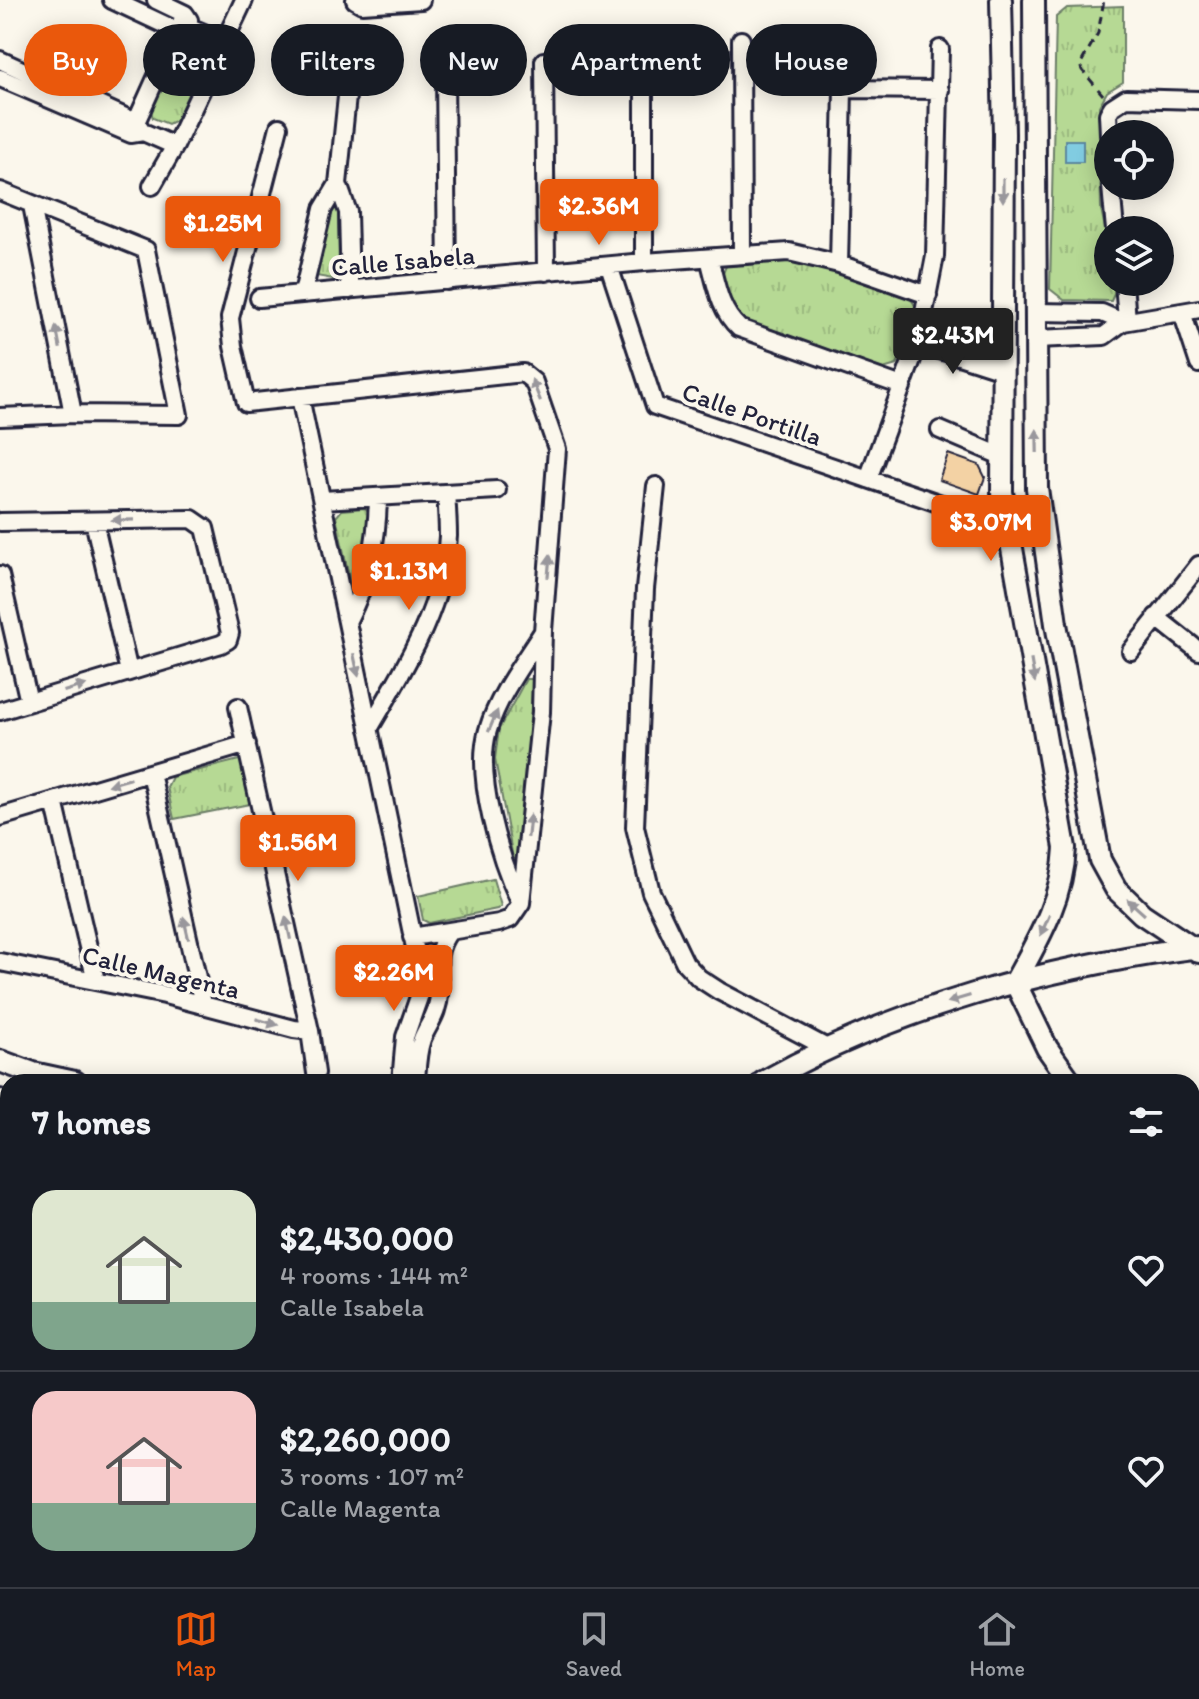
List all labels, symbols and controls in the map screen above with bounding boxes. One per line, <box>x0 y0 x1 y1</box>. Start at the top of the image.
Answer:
chip: Buy <box>24 24 127 96</box>
chip: Rent <box>143 24 255 96</box>
chip: Filters <box>271 24 404 96</box>
chip: New <box>420 24 527 96</box>
chip: Apartment <box>543 24 730 96</box>
chip: House <box>746 24 877 96</box>
map controls <box>1094 120 1174 296</box>
button: locate <box>1094 120 1174 200</box>
one-way arrow <box>997 178 1009 203</box>
pin: $2.36M <box>534 179 664 247</box>
text: $2.36M <box>558 189 640 221</box>
pin: $1.25M <box>158 196 288 264</box>
text: $1.25M <box>183 206 263 238</box>
button: layers <box>1094 216 1174 296</box>
street label: Calle Isabela <box>330 239 476 283</box>
pin: $2.43M <box>888 308 1018 376</box>
text: $2.43M <box>911 318 995 350</box>
one-way arrow <box>51 325 63 350</box>
street label: Calle Portilla <box>678 375 826 453</box>
one-way arrow <box>529 378 542 402</box>
one-way arrow <box>1031 428 1043 453</box>
pin: $3.07M <box>926 495 1056 563</box>
text: $3.07M <box>949 505 1033 537</box>
one-way arrow <box>110 514 135 526</box>
pin: $1.13M <box>344 544 474 612</box>
text: $1.13M <box>370 554 448 586</box>
one-way arrow <box>543 554 556 579</box>
one-way arrow <box>350 653 362 678</box>
one-way arrow <box>1028 659 1040 684</box>
one-way arrow <box>63 681 87 694</box>
one-way arrow <box>486 709 499 733</box>
one-way arrow <box>107 776 131 789</box>
one-way arrow <box>523 813 536 838</box>
pin: $1.56M <box>233 815 363 883</box>
text: $1.56M <box>258 825 338 857</box>
one-way arrow <box>1126 899 1146 916</box>
one-way arrow <box>1038 913 1052 937</box>
one-way arrow <box>179 915 192 940</box>
one-way arrow <box>281 915 294 940</box>
street label: Calle Magenta <box>79 938 243 1006</box>
pin: $2.26M <box>329 945 459 1013</box>
text: $2.26M <box>353 955 435 987</box>
one-way arrow <box>947 993 971 1006</box>
one-way arrow <box>256 1016 280 1029</box>
icon: filters <box>1124 1100 1168 1144</box>
text: 7 homes <box>32 1102 151 1143</box>
text: $2,430,000 <box>280 1218 454 1259</box>
icon: home <box>96 1222 192 1318</box>
icon: heart <box>1124 1248 1168 1292</box>
text: 4 rooms · 144 m² <box>280 1259 468 1291</box>
text: Calle Isabela <box>280 1291 424 1323</box>
text: $2,260,000 <box>280 1419 451 1460</box>
icon: home <box>96 1423 192 1519</box>
icon: heart <box>1124 1449 1168 1493</box>
text: 3 rooms · 107 m² <box>280 1460 464 1492</box>
text: Calle Magenta <box>280 1492 441 1524</box>
tab: Map <box>174 1607 218 1682</box>
tab: Saved <box>566 1607 622 1682</box>
tab: Home <box>970 1607 1025 1682</box>

